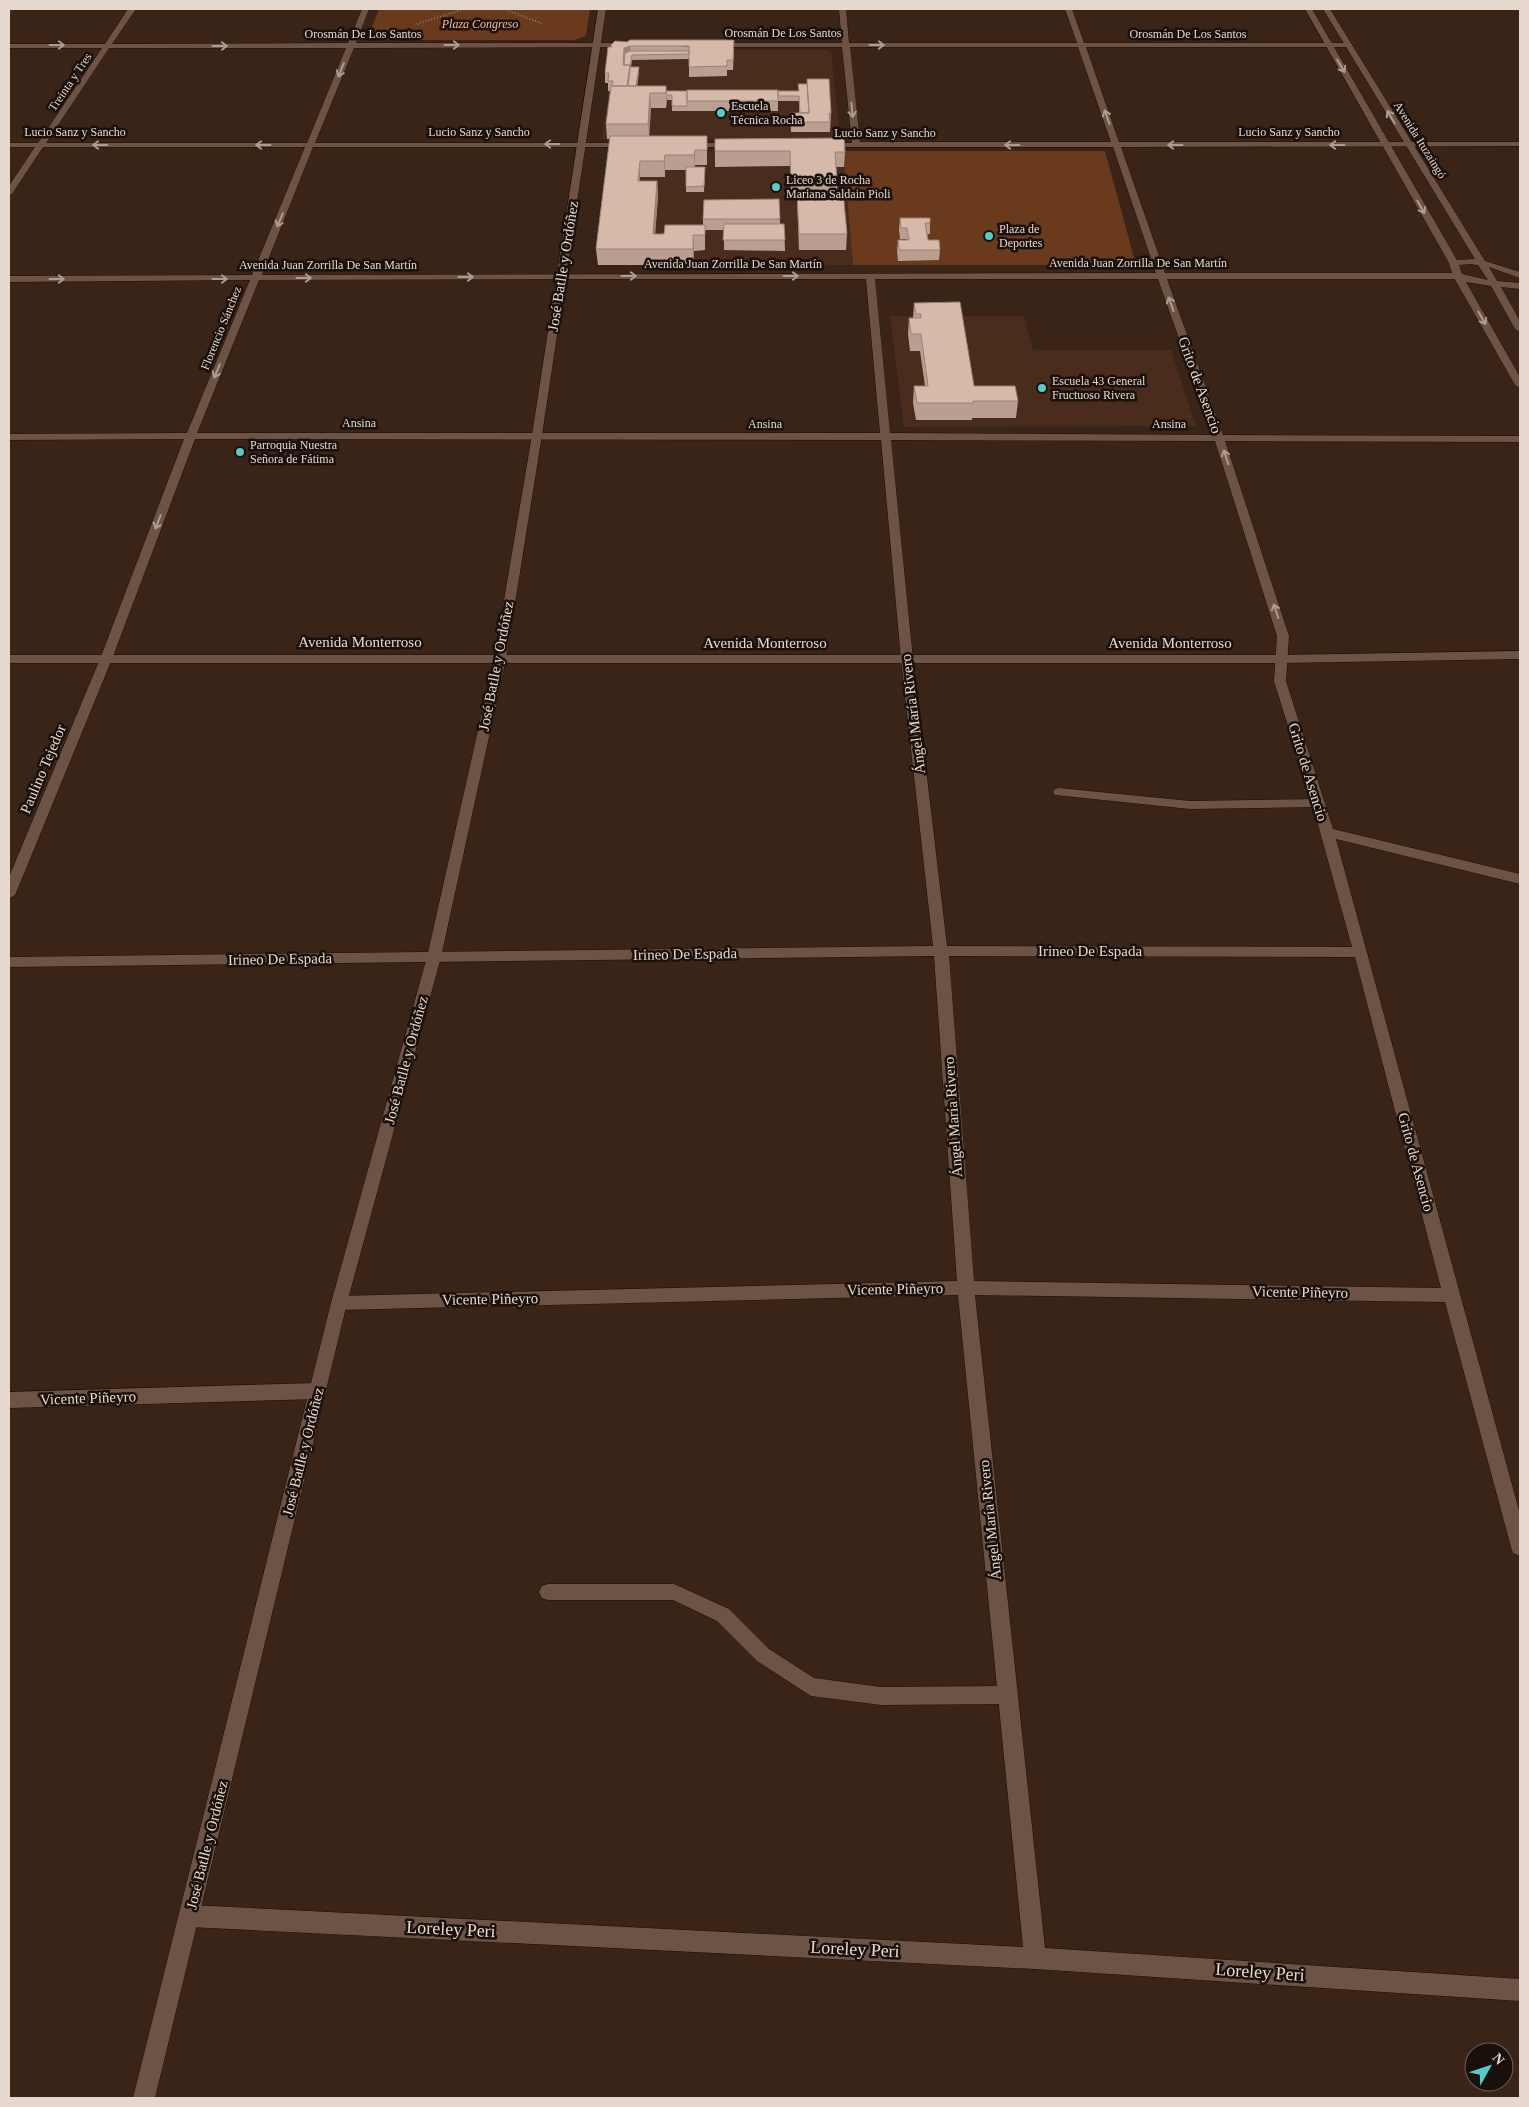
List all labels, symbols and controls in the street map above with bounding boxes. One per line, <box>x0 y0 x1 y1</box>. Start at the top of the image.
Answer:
park label: Plaza Congreso <box>441 17 518 31</box>
street label: Orosmán De Los Santos <box>725 26 842 40</box>
street label: Orosmán De Los Santos <box>305 27 422 41</box>
street label: Orosmán De Los Santos <box>1130 27 1247 41</box>
one-way arrow <box>49 40 65 50</box>
one-way arrow <box>869 40 885 50</box>
one-way arrow <box>212 41 228 51</box>
one-way arrow <box>444 41 460 50</box>
street label: Treinta y Tres <box>45 50 95 114</box>
one-way arrow <box>1336 59 1346 73</box>
one-way arrow <box>336 62 346 77</box>
place label: Escuela Técnica Rocha <box>731 99 803 127</box>
street label: Avenida Ituzaingó <box>1391 99 1449 181</box>
one-way arrow <box>847 101 857 117</box>
marker: Escuela Técnica Rocha <box>715 107 727 119</box>
one-way arrow <box>1102 110 1111 125</box>
one-way arrow <box>1385 111 1395 125</box>
street label: Lucio Sanz y Sancho <box>24 125 126 139</box>
street label: Lucio Sanz y Sancho <box>428 125 530 139</box>
street label: Lucio Sanz y Sancho <box>1238 125 1340 139</box>
street label: Lucio Sanz y Sancho <box>834 126 936 140</box>
one-way arrow <box>545 139 561 149</box>
one-way arrow <box>92 140 108 150</box>
one-way arrow <box>255 140 271 150</box>
one-way arrow <box>1167 140 1184 150</box>
one-way arrow <box>1330 140 1346 149</box>
one-way arrow <box>1005 141 1021 150</box>
place label: Liceo 3 de Rocha Mariana Saldain Pioli <box>786 173 891 201</box>
marker: Liceo 3 de Rocha Mariana Saldain Pioli <box>770 181 782 193</box>
street label: José Batlle y Ordóñez <box>545 199 581 332</box>
one-way arrow <box>1417 200 1427 214</box>
one-way arrow <box>274 212 284 227</box>
place label: Plaza de Deportes <box>999 222 1043 250</box>
marker: Plaza de Deportes <box>983 230 995 242</box>
street label: Avenida Juan Zorrilla De San Martín <box>1049 256 1227 270</box>
street label: Avenida Juan Zorrilla De San Martín <box>644 257 822 271</box>
street label: Avenida Juan Zorrilla De San Martín <box>239 258 417 272</box>
one-way arrow <box>620 271 637 281</box>
one-way arrow <box>783 271 799 281</box>
one-way arrow <box>458 272 474 282</box>
one-way arrow <box>296 273 312 283</box>
one-way arrow <box>49 274 65 284</box>
one-way arrow <box>212 274 228 283</box>
street label: Florencio Sánchez <box>198 284 244 372</box>
one-way arrow <box>1166 297 1175 312</box>
one-way arrow <box>1477 311 1487 326</box>
street label: Grito de Asencio <box>1175 335 1225 435</box>
one-way arrow <box>212 363 222 378</box>
place label: Escuela 43 General Fructuoso Rivera <box>1052 374 1146 402</box>
marker: Escuela 43 General Fructuoso Rivera <box>1036 382 1048 394</box>
street label: Ansina <box>342 416 377 430</box>
street label: Ansina <box>748 417 783 431</box>
street label: Ansina <box>1152 417 1187 431</box>
place label: Parroquia Nuestra Señora de Fátima <box>250 438 338 466</box>
marker: Parroquia Nuestra Señora de Fátima <box>234 446 246 458</box>
one-way arrow <box>1220 449 1230 465</box>
one-way arrow <box>153 514 162 529</box>
street label: José Batlle y Ordóñez <box>476 599 517 732</box>
one-way arrow <box>1270 604 1280 620</box>
street label: Avenida Monterroso <box>298 634 422 650</box>
street label: Avenida Monterroso <box>703 635 827 651</box>
street label: Avenida Monterroso <box>1108 635 1232 651</box>
street label: Ángel María Rivero <box>898 653 928 775</box>
street label: Grito de Asencio <box>1285 721 1331 823</box>
street label: Paulino Tejedor <box>17 722 69 816</box>
street label: Irineo De Espada <box>1038 943 1142 959</box>
street label: Irineo De Espada <box>633 945 738 963</box>
street label: Irineo De Espada <box>228 950 333 968</box>
street label: José Batlle y Ordóñez <box>381 994 431 1126</box>
street label: Ángel María Rivero <box>941 1056 965 1178</box>
street label: Grito de Asencio <box>1395 1111 1437 1213</box>
street label: Vicente Piñeyro <box>847 1280 943 1298</box>
street label: Vicente Piñeyro <box>1252 1283 1348 1301</box>
street label: Vicente Piñeyro <box>442 1290 538 1308</box>
street label: José Batlle y Ordóñez <box>279 1386 327 1518</box>
street label: Vicente Piñeyro <box>40 1388 136 1408</box>
street label: Ángel María Rivero <box>976 1459 1004 1581</box>
street label: José Batlle y Ordóñez <box>183 1779 231 1911</box>
street label: Loreley Peri <box>406 1917 496 1941</box>
street label: Loreley Peri <box>810 1937 900 1961</box>
street label: Loreley Peri <box>1215 1959 1305 1985</box>
north arrow <box>1464 2042 1514 2092</box>
text: N <box>1490 2050 1508 2068</box>

